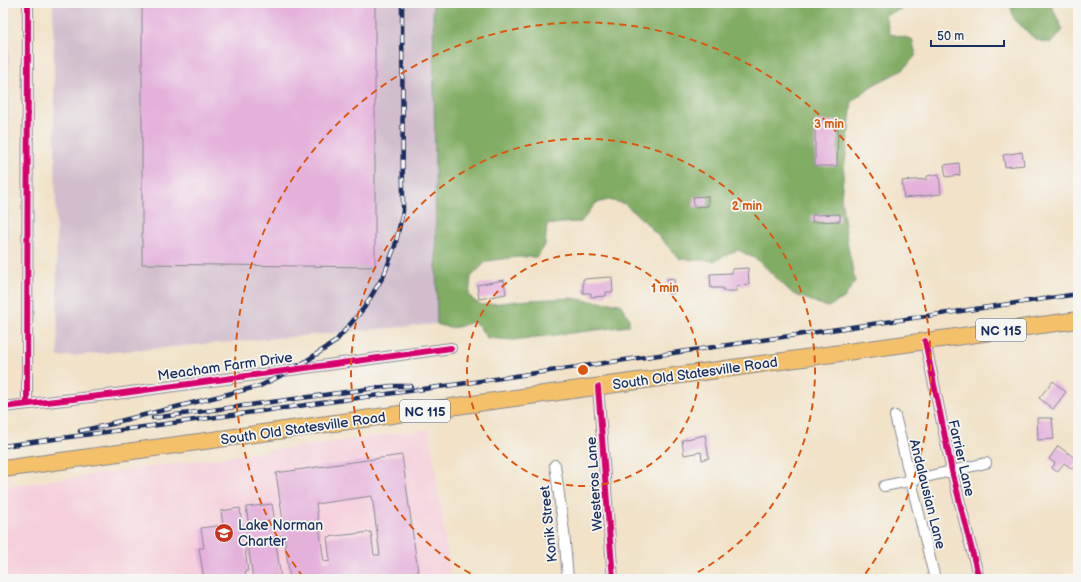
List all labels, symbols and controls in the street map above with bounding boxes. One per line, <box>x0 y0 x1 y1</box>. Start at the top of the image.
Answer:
scale bar <box>931 22 1004 48</box>
text: 50 m <box>937 29 964 44</box>
text: 3 min <box>814 117 844 132</box>
text: 2 min <box>732 199 762 214</box>
text: 1 min <box>651 281 679 296</box>
road number: NC 115 <box>976 319 1026 341</box>
street label: Meacham Farm Drive <box>157 349 294 384</box>
street label: South Old Statesville Road <box>611 353 779 394</box>
centre of rings <box>576 363 590 377</box>
road number: NC 115 <box>400 400 450 422</box>
street label: South Old Statesville Road <box>219 408 387 449</box>
street label: Farrier Lane <box>944 418 979 498</box>
street label: Westeros Lane <box>583 436 606 532</box>
street label: Andalausian Lane <box>906 437 949 551</box>
street label: Konik Street <box>536 484 561 563</box>
place label: Lake Norman Charter <box>238 517 323 550</box>
school or university icon: Lake Norman Charter <box>213 522 235 544</box>

